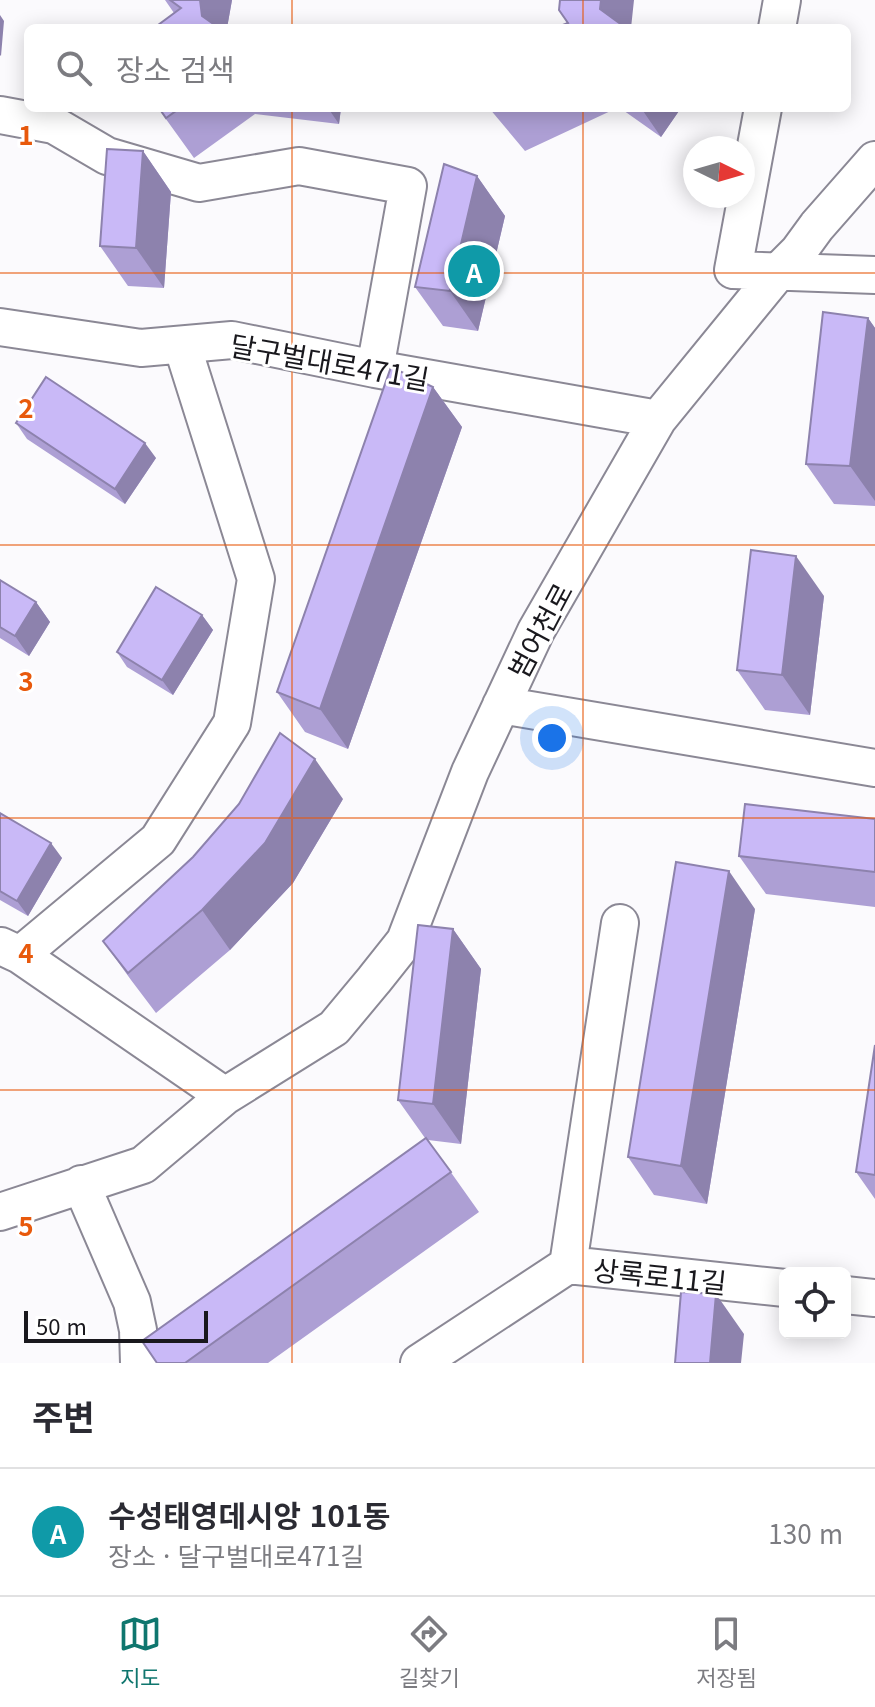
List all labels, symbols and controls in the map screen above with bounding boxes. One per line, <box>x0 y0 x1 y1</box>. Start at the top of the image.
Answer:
search box <box>24 24 851 112</box>
icon: search <box>52 46 96 90</box>
text: 장소 검색 <box>116 46 235 90</box>
text: 1 <box>18 115 34 152</box>
north arrow <box>683 136 755 208</box>
pin: A <box>448 241 500 301</box>
street label: 달구벌대로471길 <box>227 324 433 398</box>
text: 2 <box>18 388 34 425</box>
street label: 범어천로 <box>497 575 581 685</box>
text: 3 <box>18 661 34 698</box>
your location <box>532 718 572 758</box>
text: 4 <box>18 933 34 970</box>
text: 5 <box>18 1206 34 1243</box>
street label: 상록로11길 <box>591 1248 729 1302</box>
map controls <box>779 1267 851 1339</box>
button: locate <box>779 1267 851 1339</box>
scale bar <box>24 1307 208 1343</box>
text: 50 m <box>36 1309 87 1341</box>
text: 주변 <box>32 1391 95 1440</box>
text: 수성태영데시앙 101동 <box>108 1492 390 1536</box>
text: A <box>50 1514 66 1551</box>
text: 130 m <box>768 1514 843 1551</box>
text: 장소 · 달구벌대로471길 <box>108 1536 364 1573</box>
tab: 지도 <box>118 1612 162 1692</box>
tab: 길찾기 <box>399 1612 459 1692</box>
tab: 저장됨 <box>696 1612 757 1692</box>

